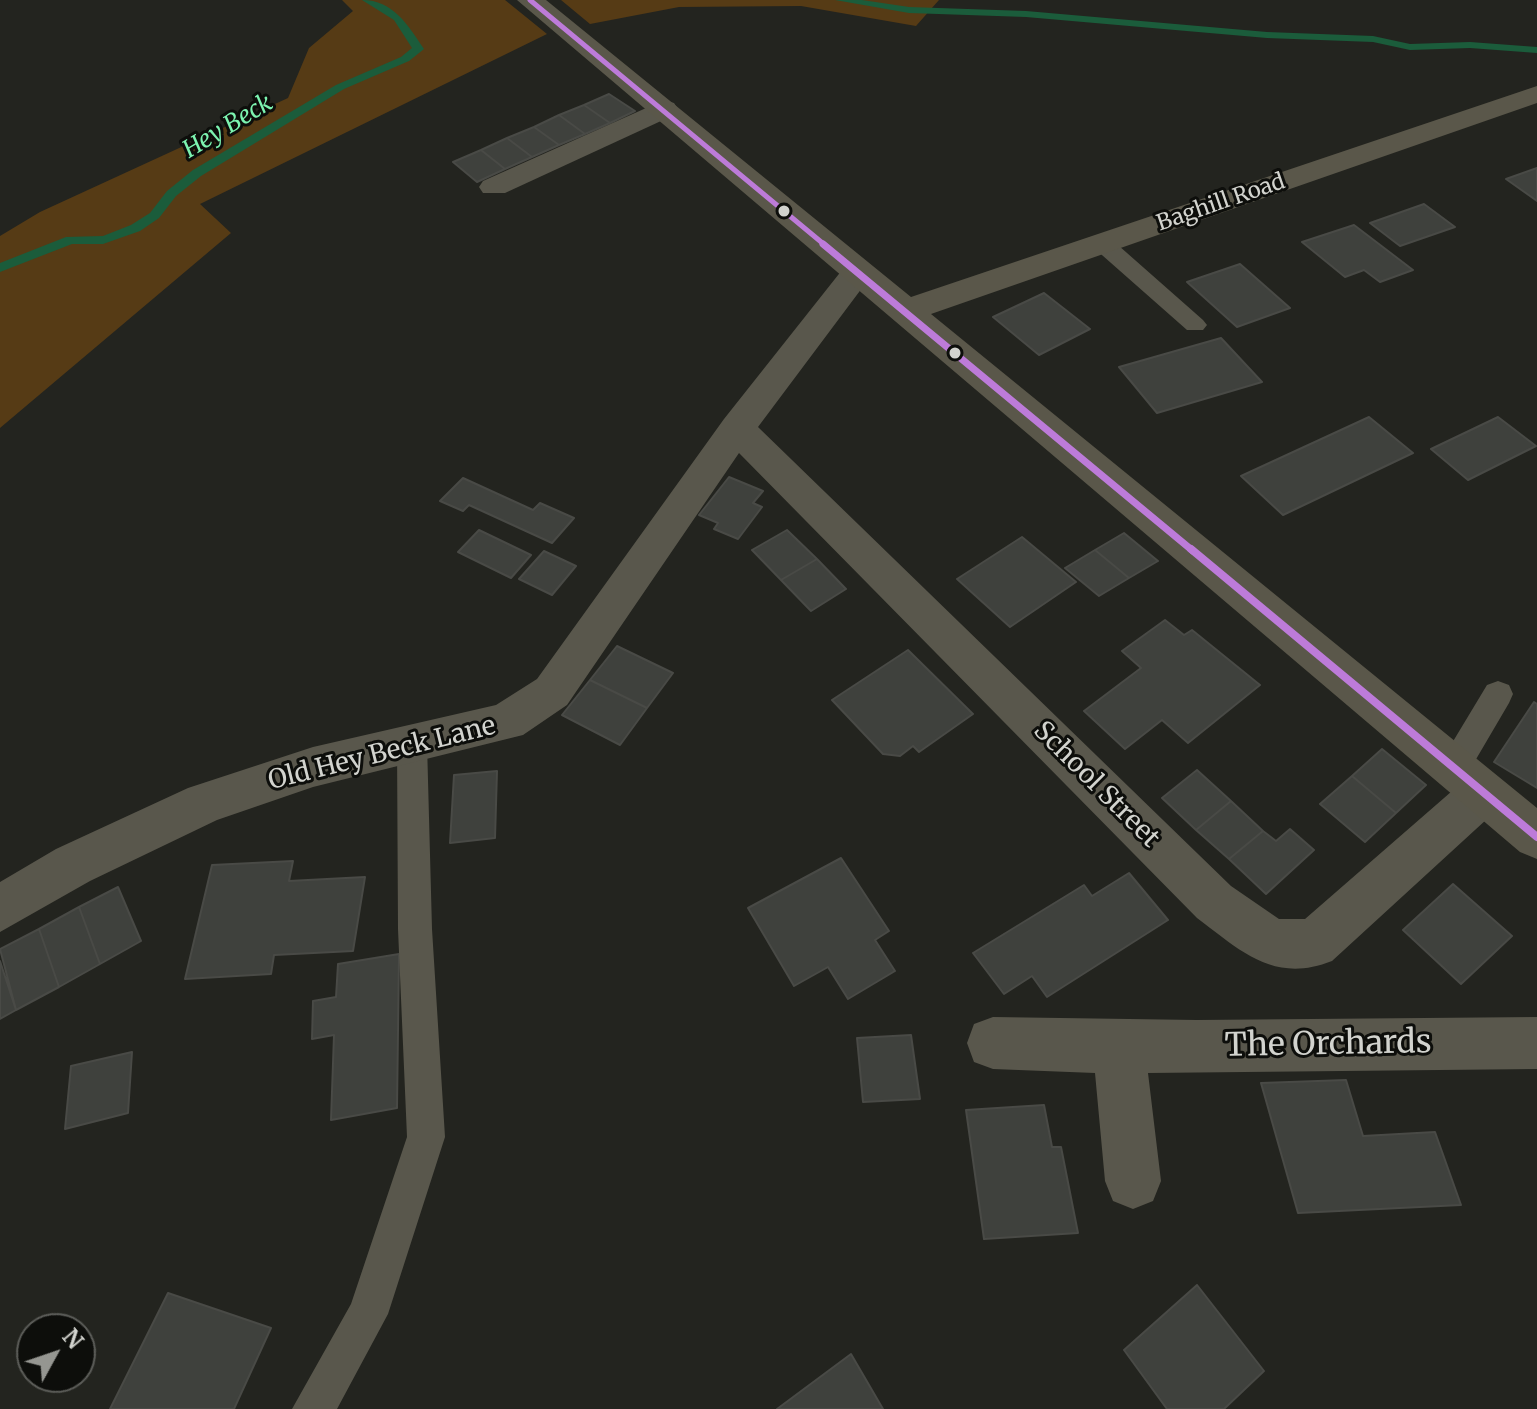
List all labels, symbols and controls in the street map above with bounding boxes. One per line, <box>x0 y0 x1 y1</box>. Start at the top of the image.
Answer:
water label: Hey Beck <box>178 89 278 165</box>
street label: Baghill Road <box>1153 169 1289 237</box>
unlabelled marker <box>776 203 792 219</box>
unlabelled marker <box>947 345 963 361</box>
street label: Old Hey Beck Lane <box>265 711 499 797</box>
street label: School Street <box>1027 716 1165 854</box>
street label: The Orchards <box>1224 1024 1432 1066</box>
north arrow <box>16 1313 96 1393</box>
text: N <box>57 1323 89 1355</box>

